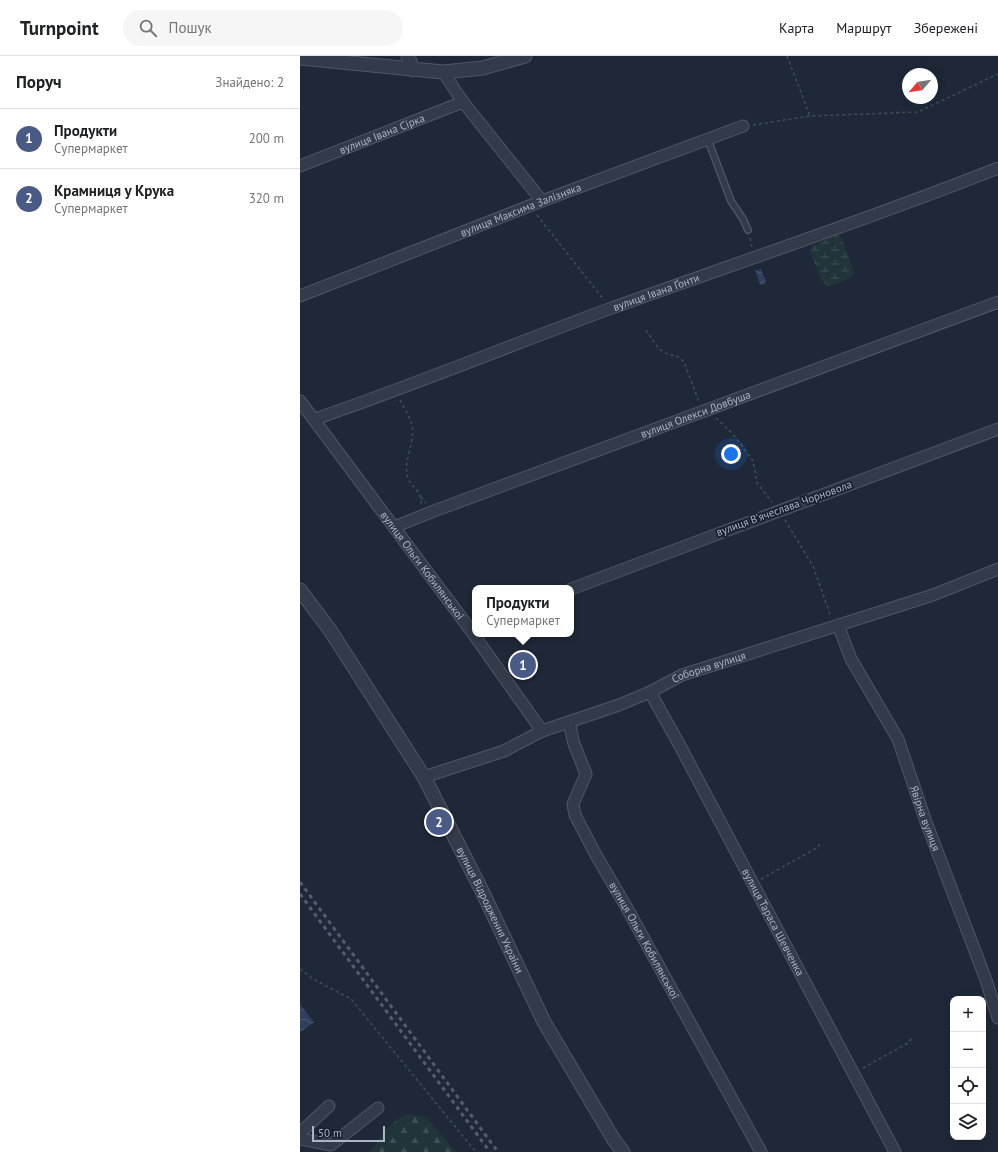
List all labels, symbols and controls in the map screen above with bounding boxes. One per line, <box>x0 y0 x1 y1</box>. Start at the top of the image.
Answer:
search box <box>123 10 403 46</box>
text: Turnpoint <box>20 16 99 40</box>
icon: search <box>137 17 159 39</box>
text: Пошук <box>169 18 212 37</box>
text: Карта <box>779 19 814 37</box>
text: Маршрут <box>836 19 892 37</box>
text: Збережені <box>914 19 978 37</box>
north arrow <box>902 68 938 104</box>
text: Поруч <box>16 71 62 93</box>
text: Знайдено: 2 <box>215 74 284 91</box>
street label: вулиця Івана Сірка <box>337 111 427 157</box>
text: Продукти <box>54 121 117 140</box>
text: 1 <box>25 130 33 147</box>
text: 200 m <box>249 130 284 147</box>
text: Супермаркет <box>54 140 128 157</box>
street label: вулиця Максима Залізняка <box>458 180 583 239</box>
text: Крамниця у Крука <box>54 181 174 200</box>
text: 2 <box>25 190 33 207</box>
text: 320 m <box>249 190 284 207</box>
text: Супермаркет <box>54 200 128 217</box>
street label: вулиця Івана Ґонти <box>611 270 701 314</box>
street label: вулиця Олекси Довбуша <box>639 387 753 441</box>
your location <box>721 444 741 464</box>
street label: вулиця Вʼячеслава Чорновола <box>714 477 854 539</box>
street label: вулиця Ольги Кобилянської <box>377 508 467 622</box>
popup <box>472 585 574 637</box>
text: Продукти <box>486 593 549 612</box>
text: Супермаркет <box>486 612 560 629</box>
street label: Соборна вулиця <box>669 648 747 686</box>
pin: 1 <box>510 650 536 680</box>
street label: Явірна вулиця <box>907 784 943 853</box>
pin: 2 <box>426 807 452 837</box>
street label: вулиця Відродження України <box>454 844 527 975</box>
street label: вулиця Тараса Шевченка <box>739 866 807 978</box>
street label: вулиця Ольги Кобилянської <box>606 879 682 1001</box>
map controls <box>950 996 986 1140</box>
button: + <box>950 996 986 1032</box>
button: − <box>950 1032 986 1068</box>
button: locate <box>950 1068 986 1104</box>
button: layers <box>950 1104 986 1140</box>
scale bar <box>312 1124 385 1143</box>
text: 50 m <box>318 1126 342 1140</box>

